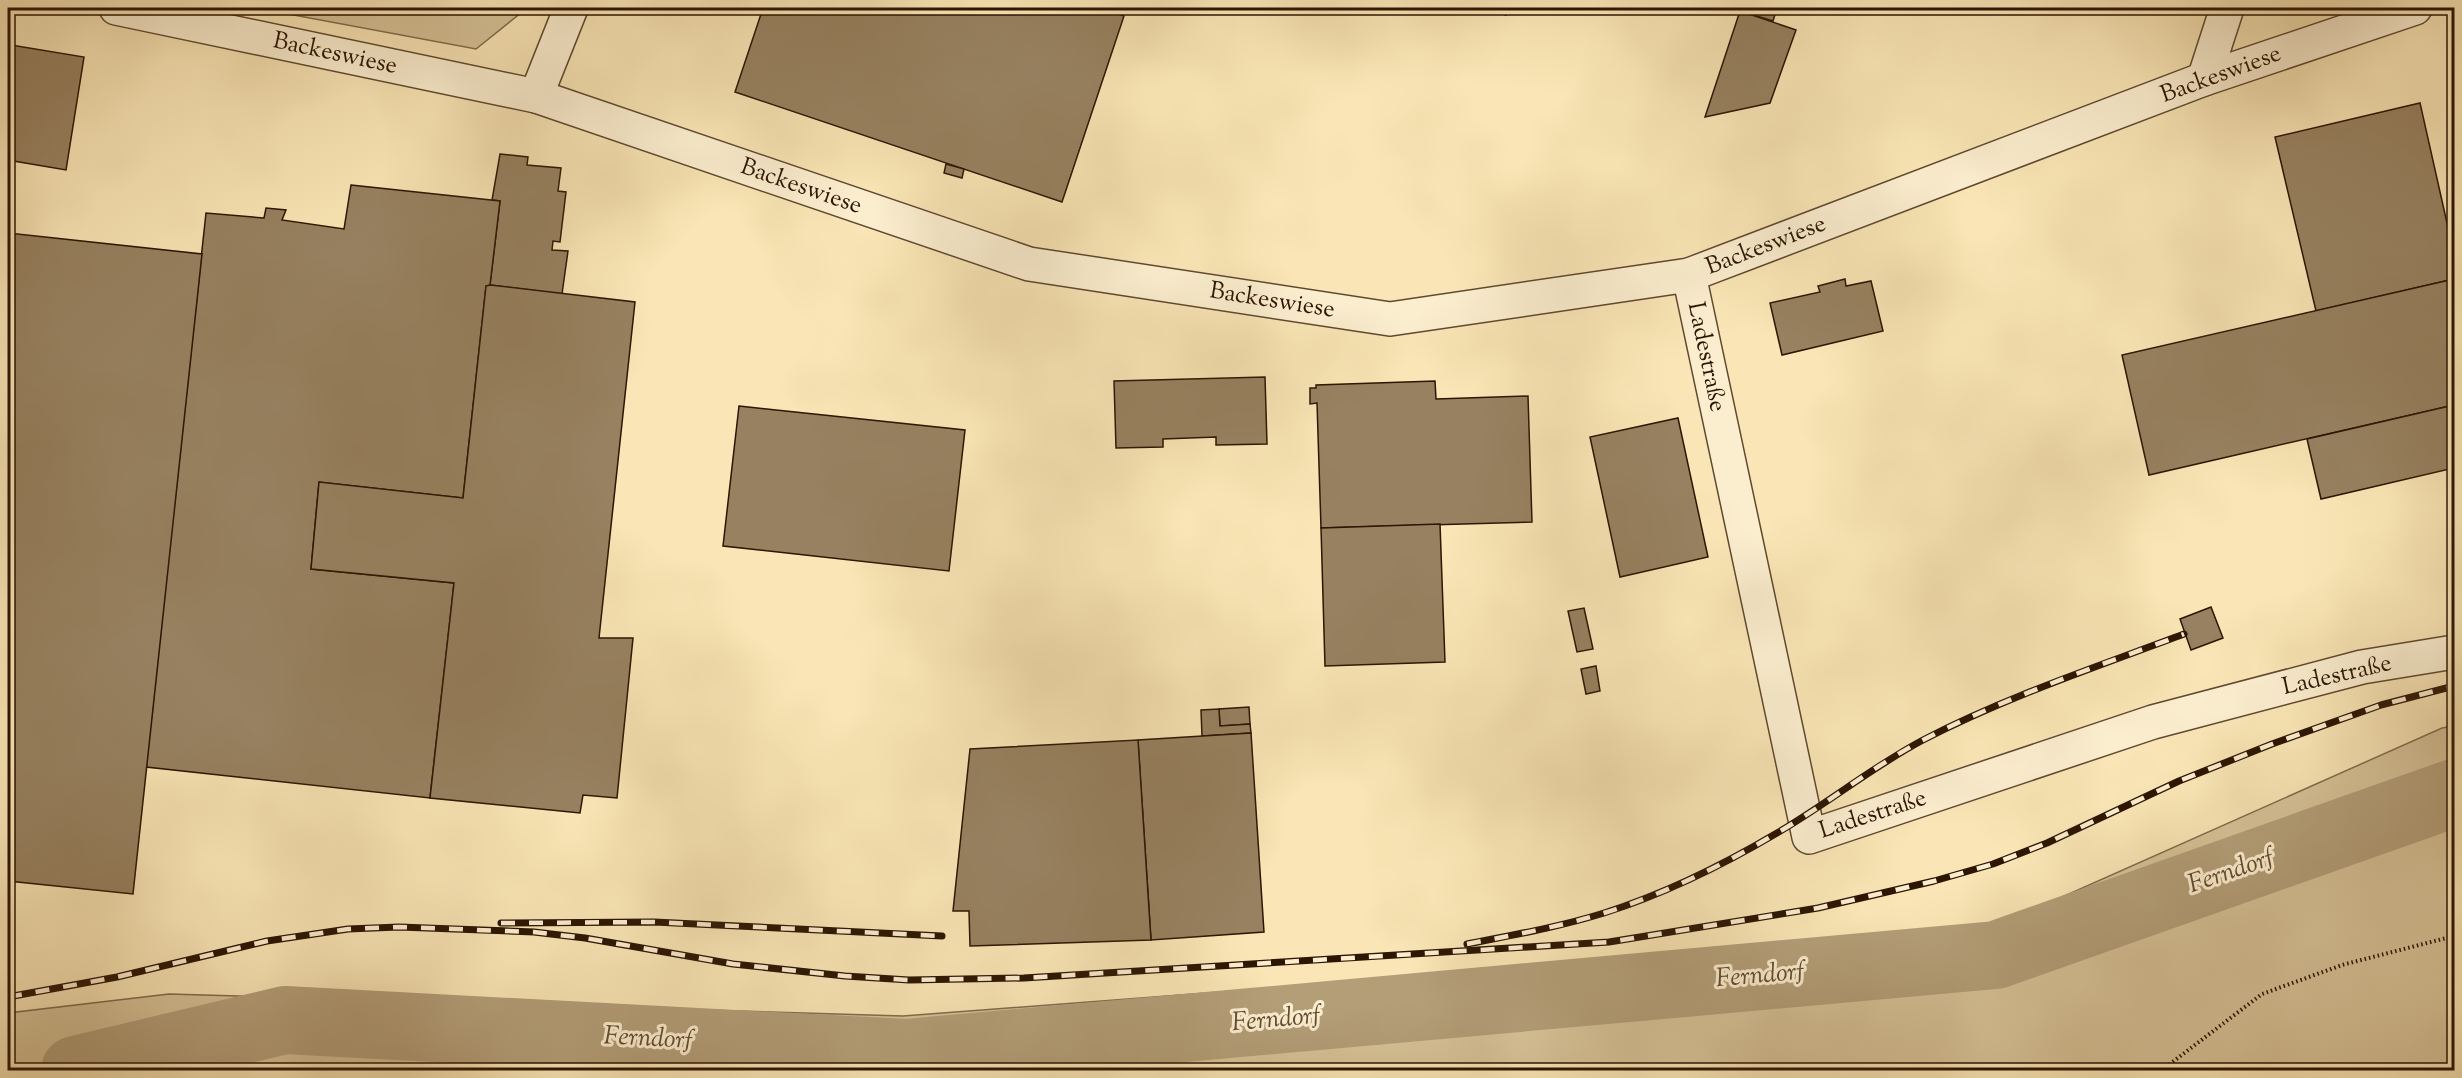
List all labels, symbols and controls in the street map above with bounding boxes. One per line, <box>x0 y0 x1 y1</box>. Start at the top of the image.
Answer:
street label: Backeswiese <box>270 24 400 84</box>
street label: Backeswiese <box>2156 37 2286 113</box>
street label: Backeswiese <box>736 150 866 224</box>
street label: Backeswiese <box>1701 208 1831 284</box>
street label: Backeswiese <box>1207 274 1337 328</box>
street label: Ladestraße <box>1678 299 1734 415</box>
street label: Ladestraße <box>2279 647 2395 705</box>
street label: Ladestraße <box>1815 782 1931 848</box>
water label: Ferndorf <box>2183 839 2281 904</box>
water label: Ferndorf <box>1714 954 1808 998</box>
water label: Ferndorf <box>1230 998 1324 1042</box>
water label: Ferndorf <box>603 1018 695 1060</box>

